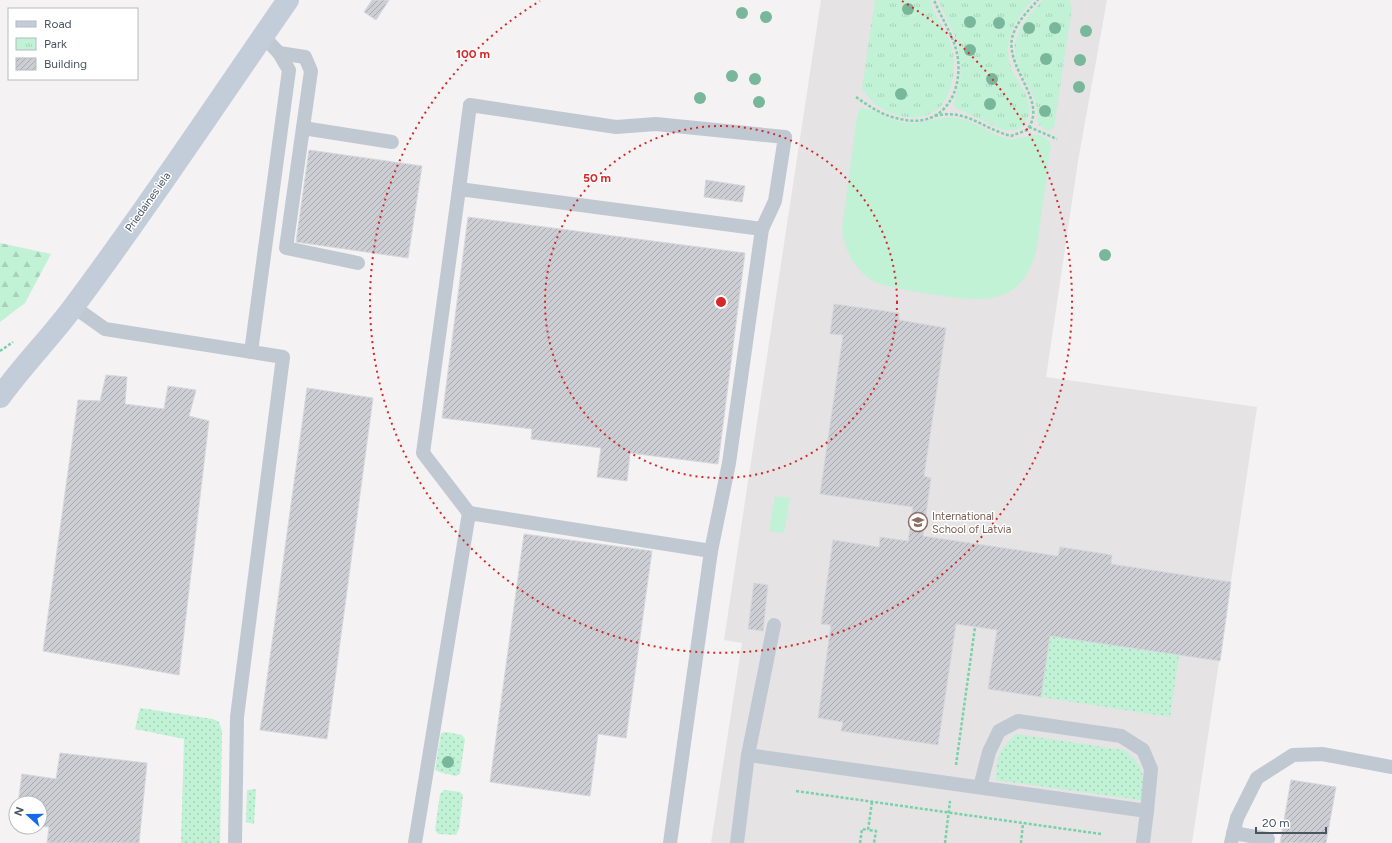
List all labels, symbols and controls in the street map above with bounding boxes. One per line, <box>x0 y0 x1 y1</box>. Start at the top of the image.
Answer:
legend <box>8 8 138 80</box>
text: Road <box>44 17 72 31</box>
text: Park <box>44 37 67 51</box>
text: 100 m <box>456 47 490 61</box>
text: Building <box>44 57 87 71</box>
street label: Priedaines iela <box>123 170 173 234</box>
text: 50 m <box>583 171 611 185</box>
centre of rings <box>714 295 728 309</box>
place label: International School of Latvia <box>932 510 1011 536</box>
school or university icon: International School of Latvia <box>907 511 929 533</box>
north arrow <box>8 795 48 835</box>
text: N <box>12 805 27 818</box>
scale bar <box>1256 809 1326 835</box>
text: 20 m <box>1262 816 1290 830</box>

